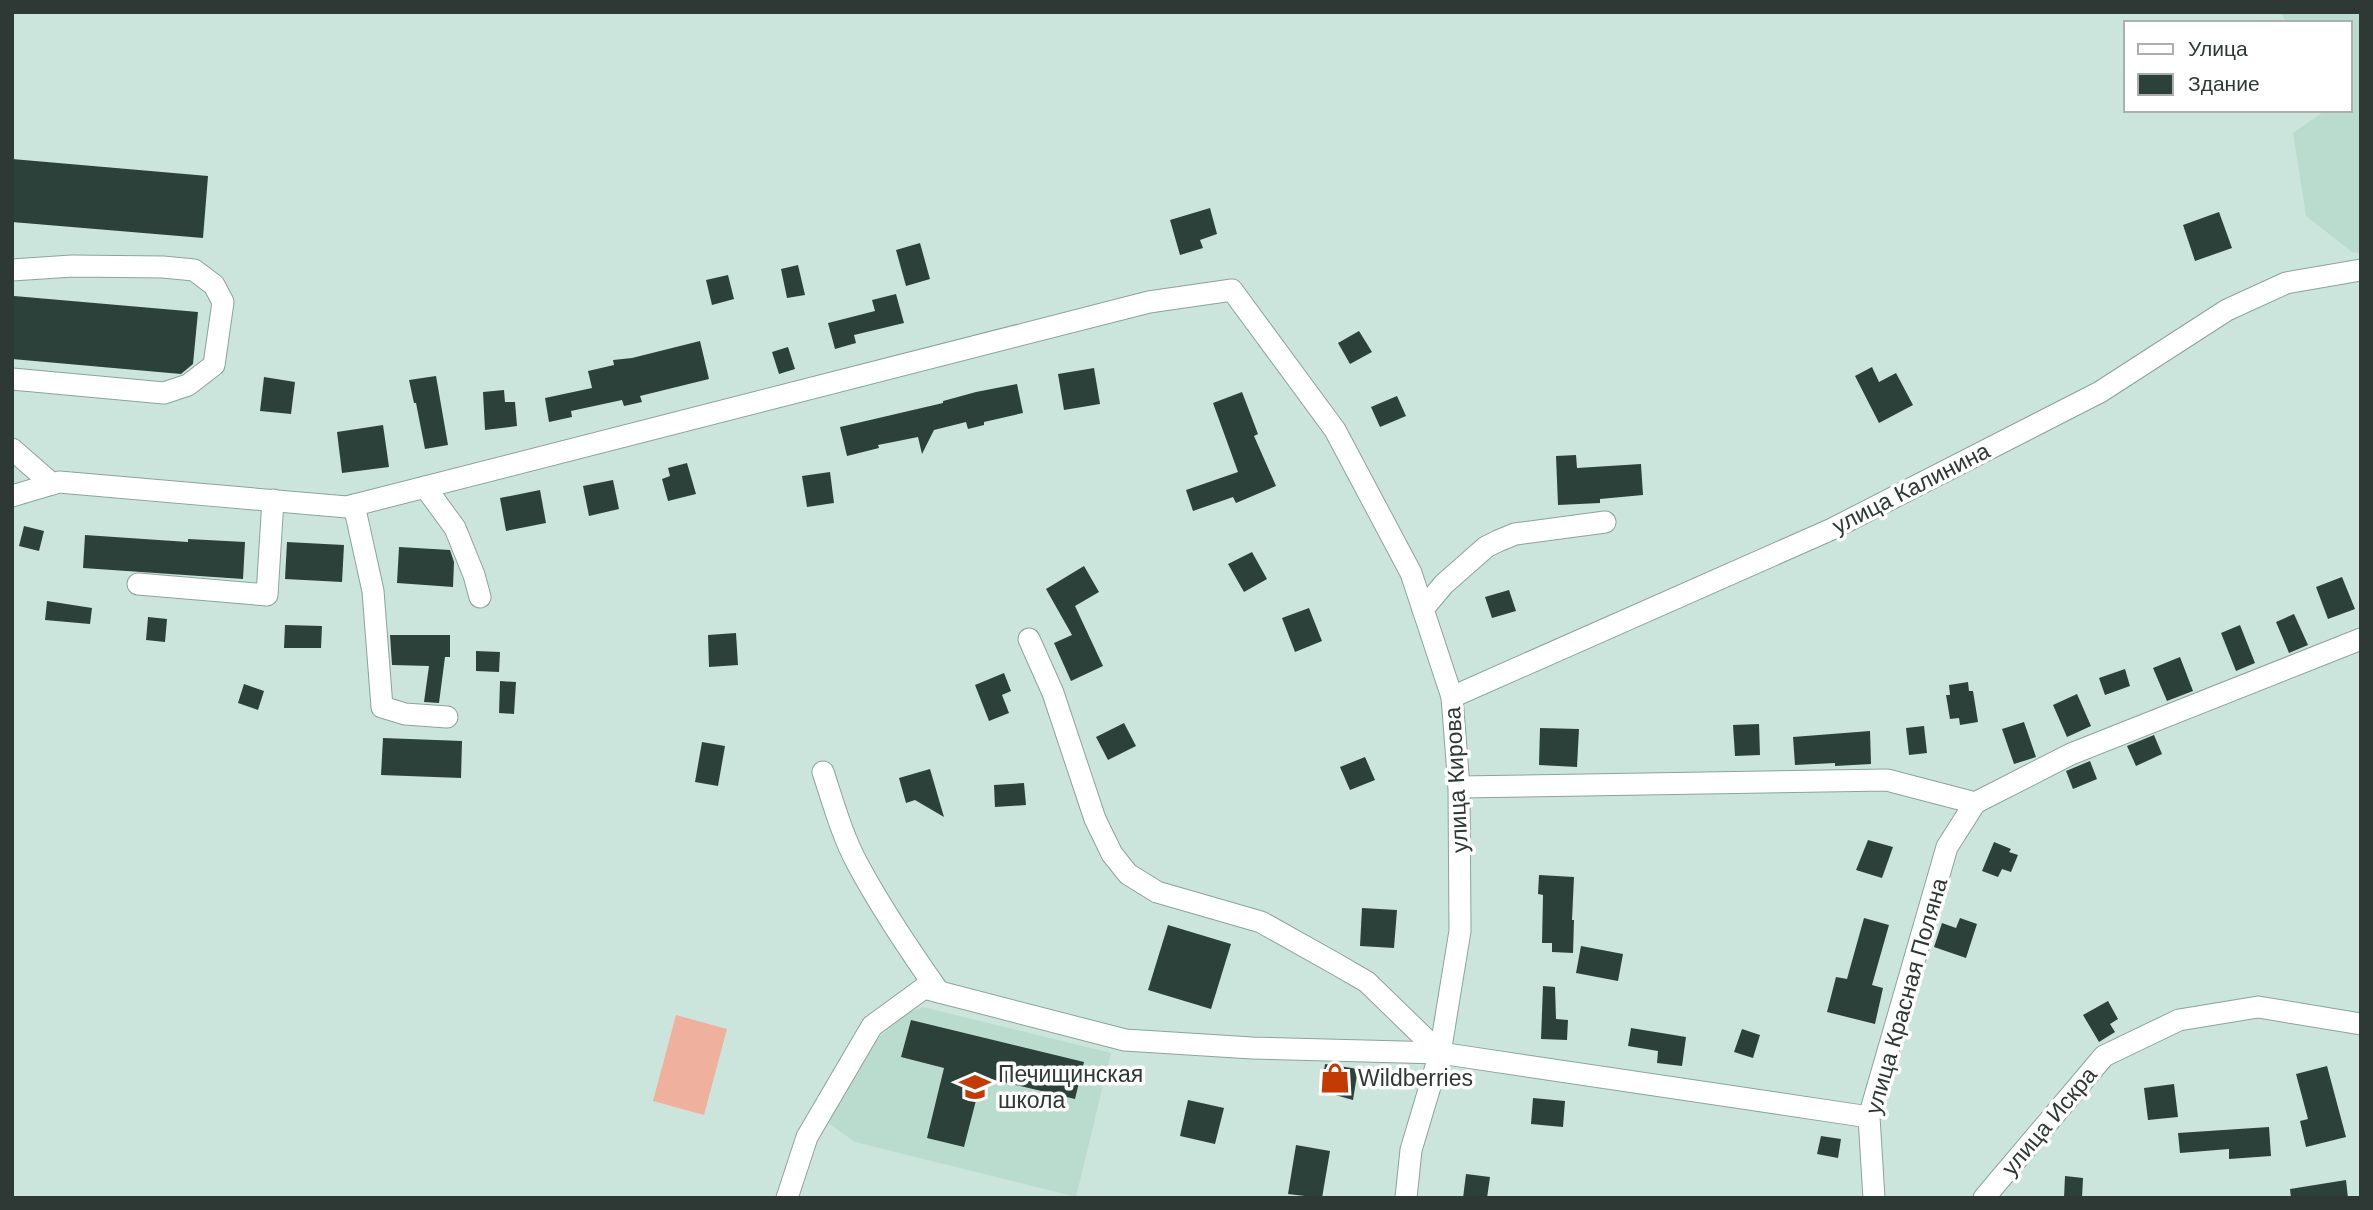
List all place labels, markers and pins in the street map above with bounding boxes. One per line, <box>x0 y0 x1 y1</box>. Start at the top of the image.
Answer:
place label: Печищинская школа <box>998 1061 1143 1113</box>
shop icon: Wildberries <box>1318 1061 1352 1095</box>
place label: Wildberries <box>1358 1065 1473 1091</box>
school or university icon: Печищинская школа <box>958 1070 992 1104</box>

